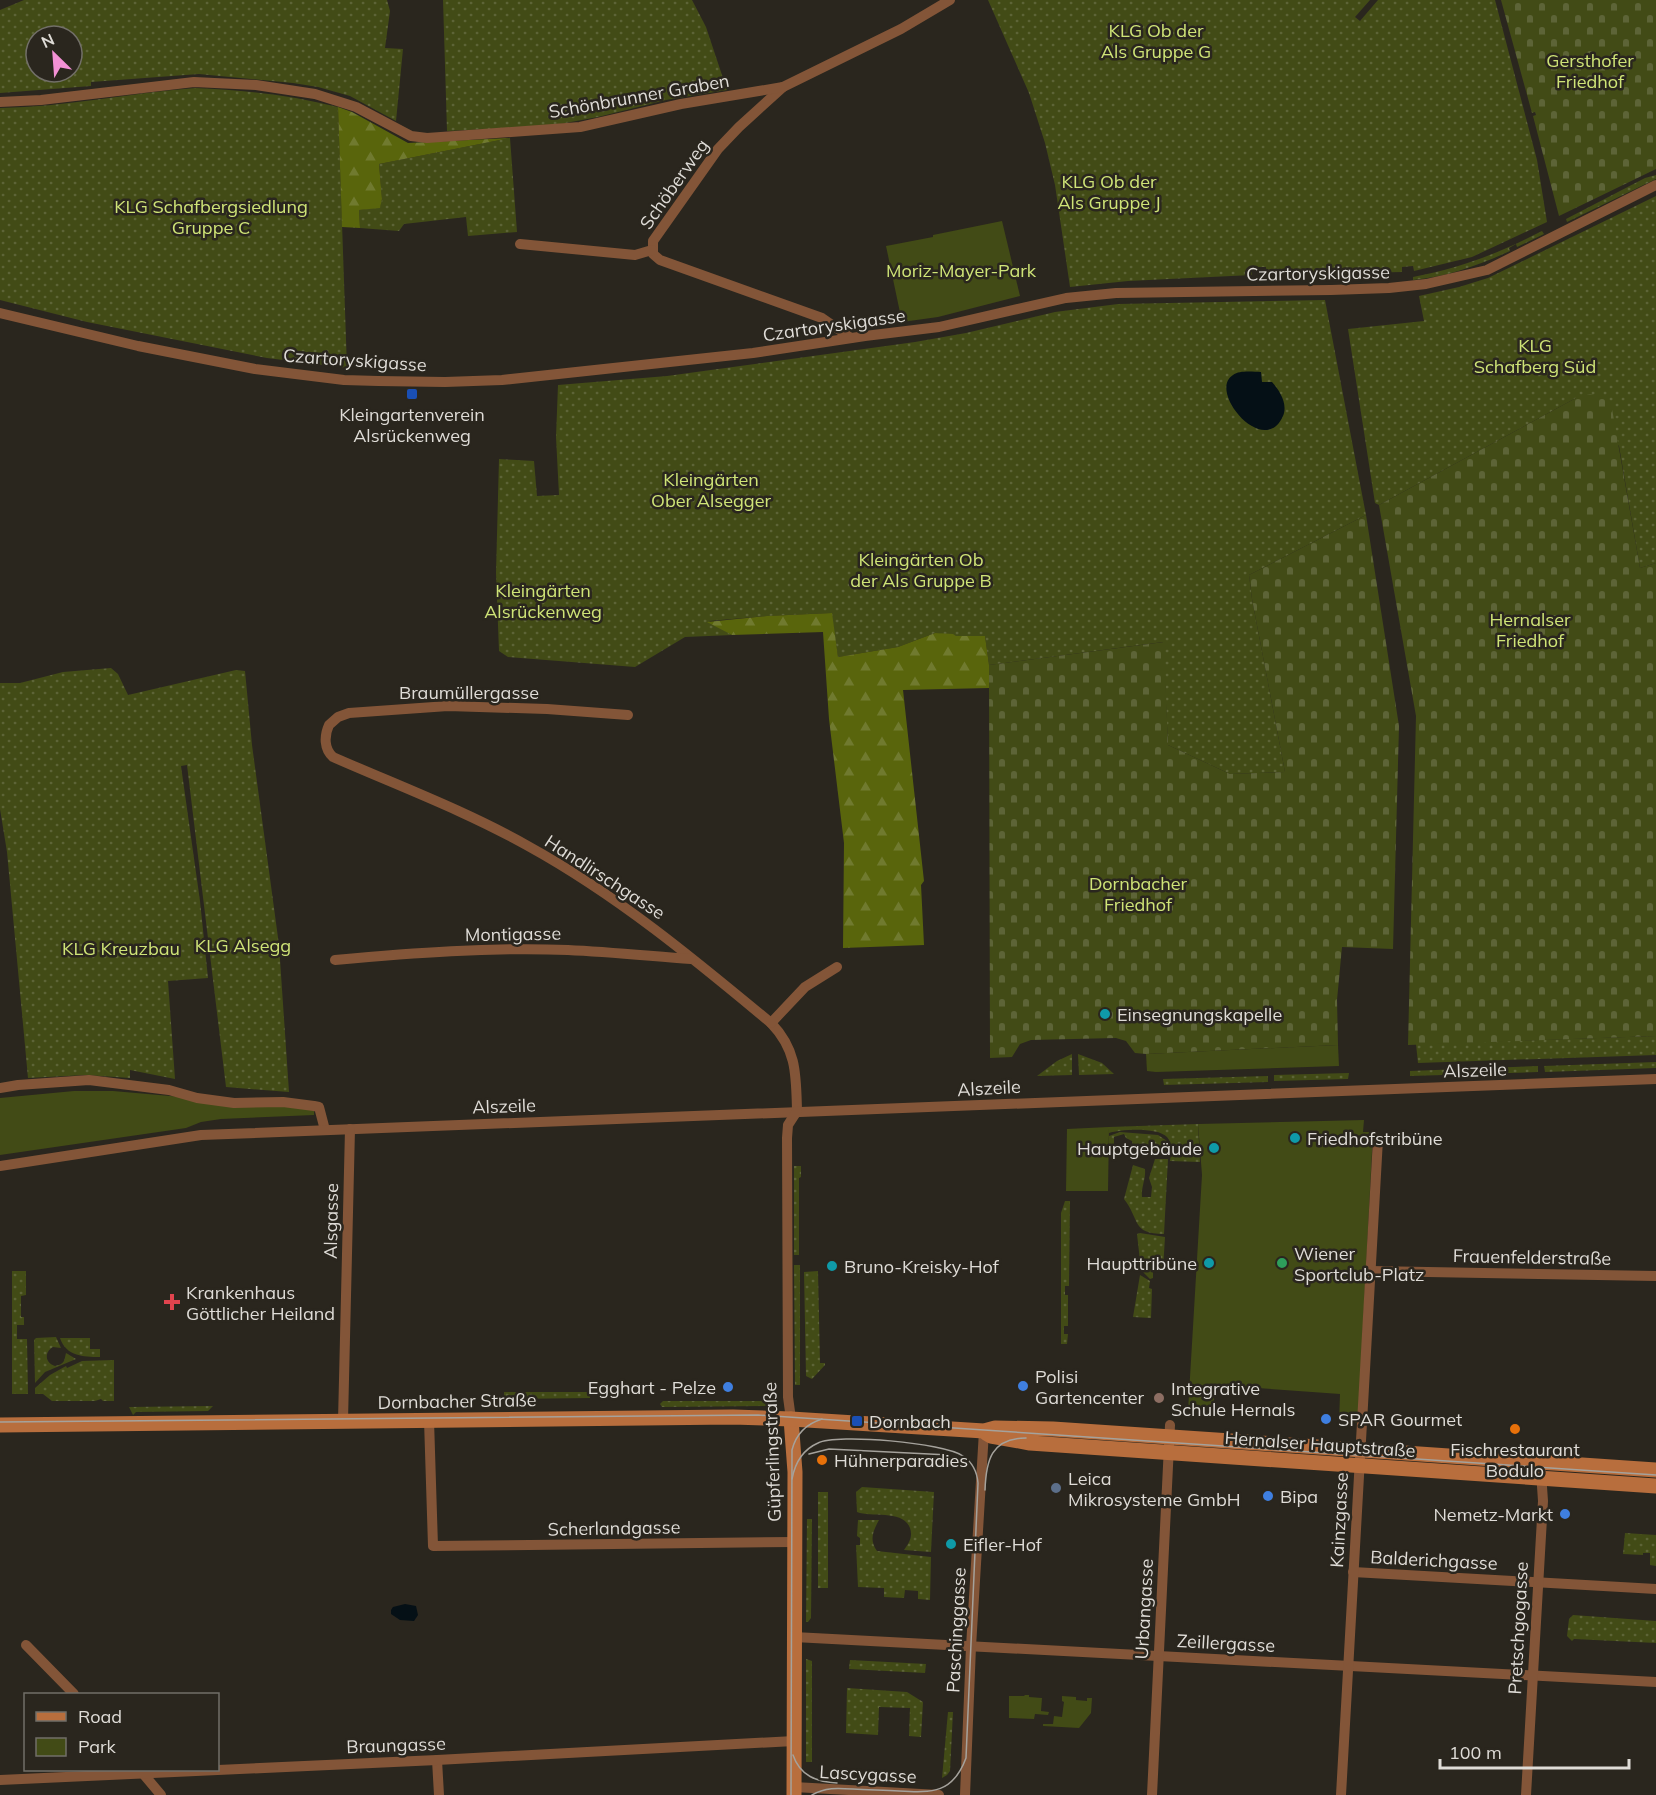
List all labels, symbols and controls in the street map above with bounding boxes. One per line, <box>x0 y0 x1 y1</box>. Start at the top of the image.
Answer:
park label: KLG Ob der Als Gruppe G <box>1101 19 1211 63</box>
north arrow <box>24 24 84 84</box>
text: N <box>38 29 57 52</box>
park label: Gersthofer Friedhof <box>1546 49 1634 93</box>
street label: Schönbrunner Graben <box>547 69 731 123</box>
street label: Schöberweg <box>635 134 713 234</box>
park label: KLG Ob der Als Gruppe J <box>1057 170 1161 214</box>
park label: KLG Schafbergsiedlung Gruppe C <box>114 195 308 239</box>
park label: Moriz-Mayer-Park <box>886 259 1037 282</box>
street label: Czartoryskigasse <box>1246 260 1390 286</box>
street label: Czartoryskigasse <box>761 304 907 346</box>
park label: KLG Schafberg Süd <box>1474 334 1596 378</box>
street label: Czartoryskigasse <box>282 344 428 376</box>
marker: Kleingartenverein Alsrückenweg <box>405 387 419 401</box>
place label: Kleingartenverein Alsrückenweg <box>339 403 485 447</box>
park label: Kleingärten Ober Alsegger <box>651 468 771 512</box>
park label: Kleingärten Ob der Als Gruppe B <box>850 548 992 592</box>
park label: Kleingärten Alsrückenweg <box>484 579 602 623</box>
park label: Hernalser Friedhof <box>1490 608 1571 652</box>
street label: Braumüllergasse <box>399 681 539 704</box>
street label: Handlirschgasse <box>541 830 669 924</box>
park label: Dornbacher Friedhof <box>1089 872 1188 916</box>
street label: Montigasse <box>465 922 561 946</box>
park label: KLG Alsegg <box>195 934 291 957</box>
park label: KLG Kreuzbau <box>62 937 180 960</box>
place label: Einsegnungskapelle <box>1117 1003 1282 1026</box>
marker: Einsegnungskapelle <box>1098 1007 1112 1021</box>
street label: Alszeile <box>1443 1057 1507 1083</box>
street label: Alszeile <box>957 1075 1021 1101</box>
street label: Alszeile <box>472 1093 536 1119</box>
place label: Friedhofstribüne <box>1307 1127 1443 1150</box>
marker: Friedhofstribüne <box>1288 1131 1302 1145</box>
place label: Hauptgebäude <box>1077 1137 1202 1160</box>
marker: Hauptgebäude <box>1207 1141 1221 1155</box>
street label: Alsgasse <box>319 1183 343 1259</box>
place label: Wiener Sportclub-Platz <box>1294 1242 1424 1286</box>
street label: Frauenfelderstraße <box>1453 1244 1611 1270</box>
place label: Haupttribüne <box>1087 1252 1197 1275</box>
place label: Bruno-Kreisky-Hof <box>844 1255 1000 1278</box>
marker: Haupttribüne <box>1202 1256 1216 1270</box>
marker: Wiener Sportclub-Platz <box>1275 1256 1289 1270</box>
marker: Bruno-Kreisky-Hof <box>825 1259 839 1273</box>
place label: Krankenhaus Göttlicher Heiland <box>186 1281 335 1325</box>
marker: Krankenhaus Göttlicher Heiland <box>163 1293 181 1311</box>
place label: Polisi Gartencenter <box>1035 1365 1145 1409</box>
place label: Egghart - Pelze <box>588 1376 716 1399</box>
place label: Integrative Schule Hernals <box>1171 1377 1296 1421</box>
marker: Polisi Gartencenter <box>1016 1379 1030 1393</box>
marker: Egghart - Pelze <box>721 1380 735 1394</box>
street label: Güpferlingstraße <box>758 1382 786 1522</box>
street label: Dornbacher Straße <box>377 1388 537 1414</box>
marker: Integrative Schule Hernals <box>1152 1391 1166 1405</box>
place label: SPAR Gourmet <box>1338 1408 1462 1431</box>
place label: Dornbach <box>869 1410 951 1433</box>
marker: SPAR Gourmet <box>1319 1412 1333 1426</box>
marker: Dornbach <box>850 1414 864 1428</box>
marker: Fischrestaurant Bodulo <box>1508 1422 1522 1436</box>
street label: Hernalser Hauptstraße <box>1224 1426 1416 1462</box>
place label: Fischrestaurant Bodulo <box>1450 1438 1580 1482</box>
place label: Hühnerparadies <box>834 1449 968 1472</box>
marker: Hühnerparadies <box>815 1453 829 1467</box>
place label: Leica Mikrosysteme GmbH <box>1068 1467 1241 1511</box>
street label: Kainzgasse <box>1325 1472 1353 1568</box>
marker: Leica Mikrosysteme GmbH <box>1049 1481 1063 1495</box>
place label: Bipa <box>1280 1485 1318 1508</box>
marker: Bipa <box>1261 1489 1275 1503</box>
place label: Nemetz-Markt <box>1433 1503 1553 1526</box>
marker: Nemetz-Markt <box>1558 1507 1572 1521</box>
street label: Scherlandgasse <box>547 1515 681 1541</box>
place label: Eifler-Hof <box>963 1533 1043 1556</box>
marker: Eifler-Hof <box>944 1537 958 1551</box>
street label: Balderichgasse <box>1370 1545 1498 1575</box>
street label: Urbangasse <box>1130 1558 1158 1660</box>
street label: Pretschgogasse <box>1503 1561 1533 1695</box>
street label: Paschinggasse <box>941 1567 971 1693</box>
street label: Zeillergasse <box>1176 1629 1276 1657</box>
legend <box>24 1693 219 1771</box>
text: Road <box>78 1705 122 1728</box>
street label: Braungasse <box>346 1732 446 1758</box>
scale bar <box>1440 1732 1629 1770</box>
text: Park <box>78 1735 117 1758</box>
text: 100 m <box>1449 1741 1502 1764</box>
street label: Lascygasse <box>819 1760 917 1788</box>

